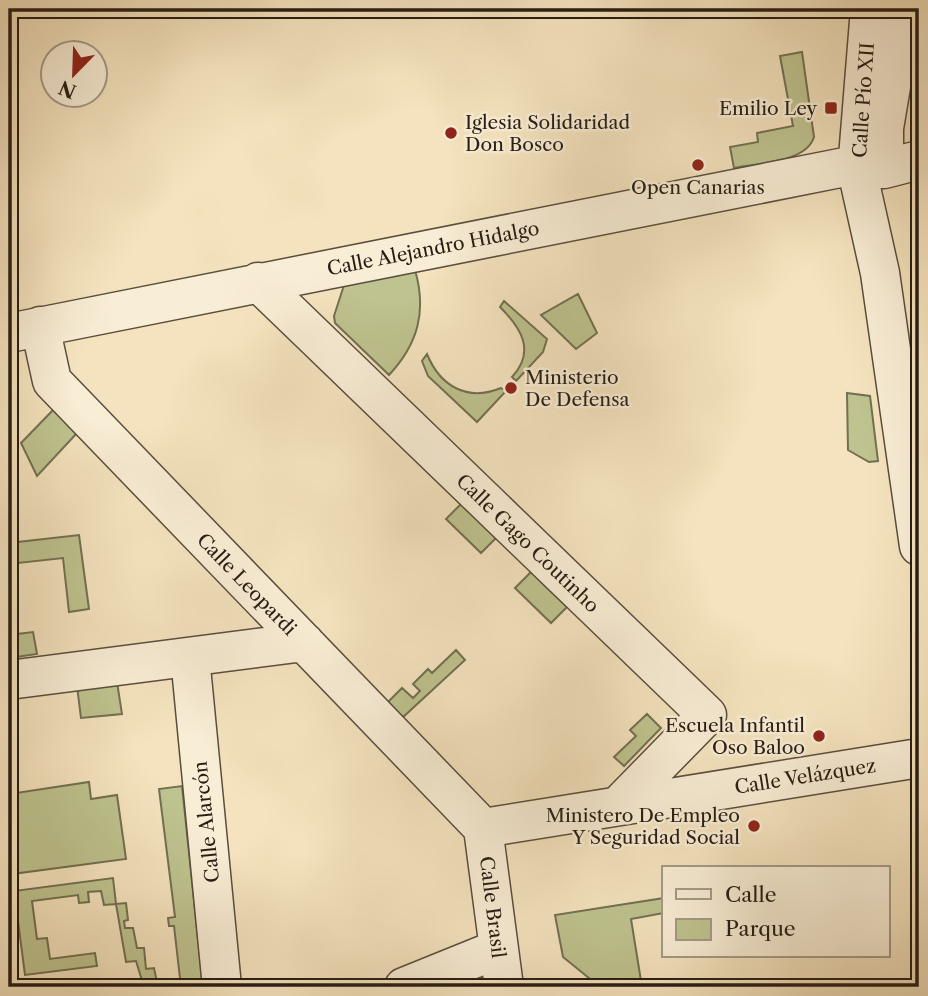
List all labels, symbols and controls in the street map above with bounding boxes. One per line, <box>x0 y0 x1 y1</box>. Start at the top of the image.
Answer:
north arrow <box>38 38 108 108</box>
street label: Calle Pío XII <box>848 42 879 158</box>
text: N <box>55 75 80 103</box>
place label: Emilio Ley <box>719 97 817 120</box>
marker: Emilio Ley <box>823 100 839 116</box>
place label: Iglesia Solidaridad Don Bosco <box>465 111 631 156</box>
marker: Iglesia Solidaridad Don Bosco <box>443 125 459 141</box>
marker: Open Canarias <box>690 157 706 173</box>
place label: Open Canarias <box>631 176 765 199</box>
street label: Calle Alejandro Hidalgo <box>325 217 541 280</box>
place label: Ministerio De Defensa <box>525 366 630 411</box>
marker: Ministerio De Defensa <box>503 380 519 396</box>
street label: Calle Gago Coutinho <box>451 469 604 617</box>
street label: Calle Leopardi <box>192 528 301 640</box>
place label: Escuela Infantil Oso Baloo <box>665 714 805 759</box>
marker: Escuela Infantil Oso Baloo <box>811 728 827 744</box>
street label: Calle Velázquez <box>733 754 877 799</box>
street label: Calle Alarcón <box>189 760 224 884</box>
place label: Ministero De Empleo Y Seguridad Social <box>546 804 740 849</box>
marker: Ministero De Empleo Y Seguridad Social <box>746 818 762 834</box>
street label: Calle Brasil <box>475 855 510 960</box>
legend <box>662 866 890 958</box>
text: Calle <box>725 882 777 907</box>
text: Parque <box>725 916 796 941</box>

